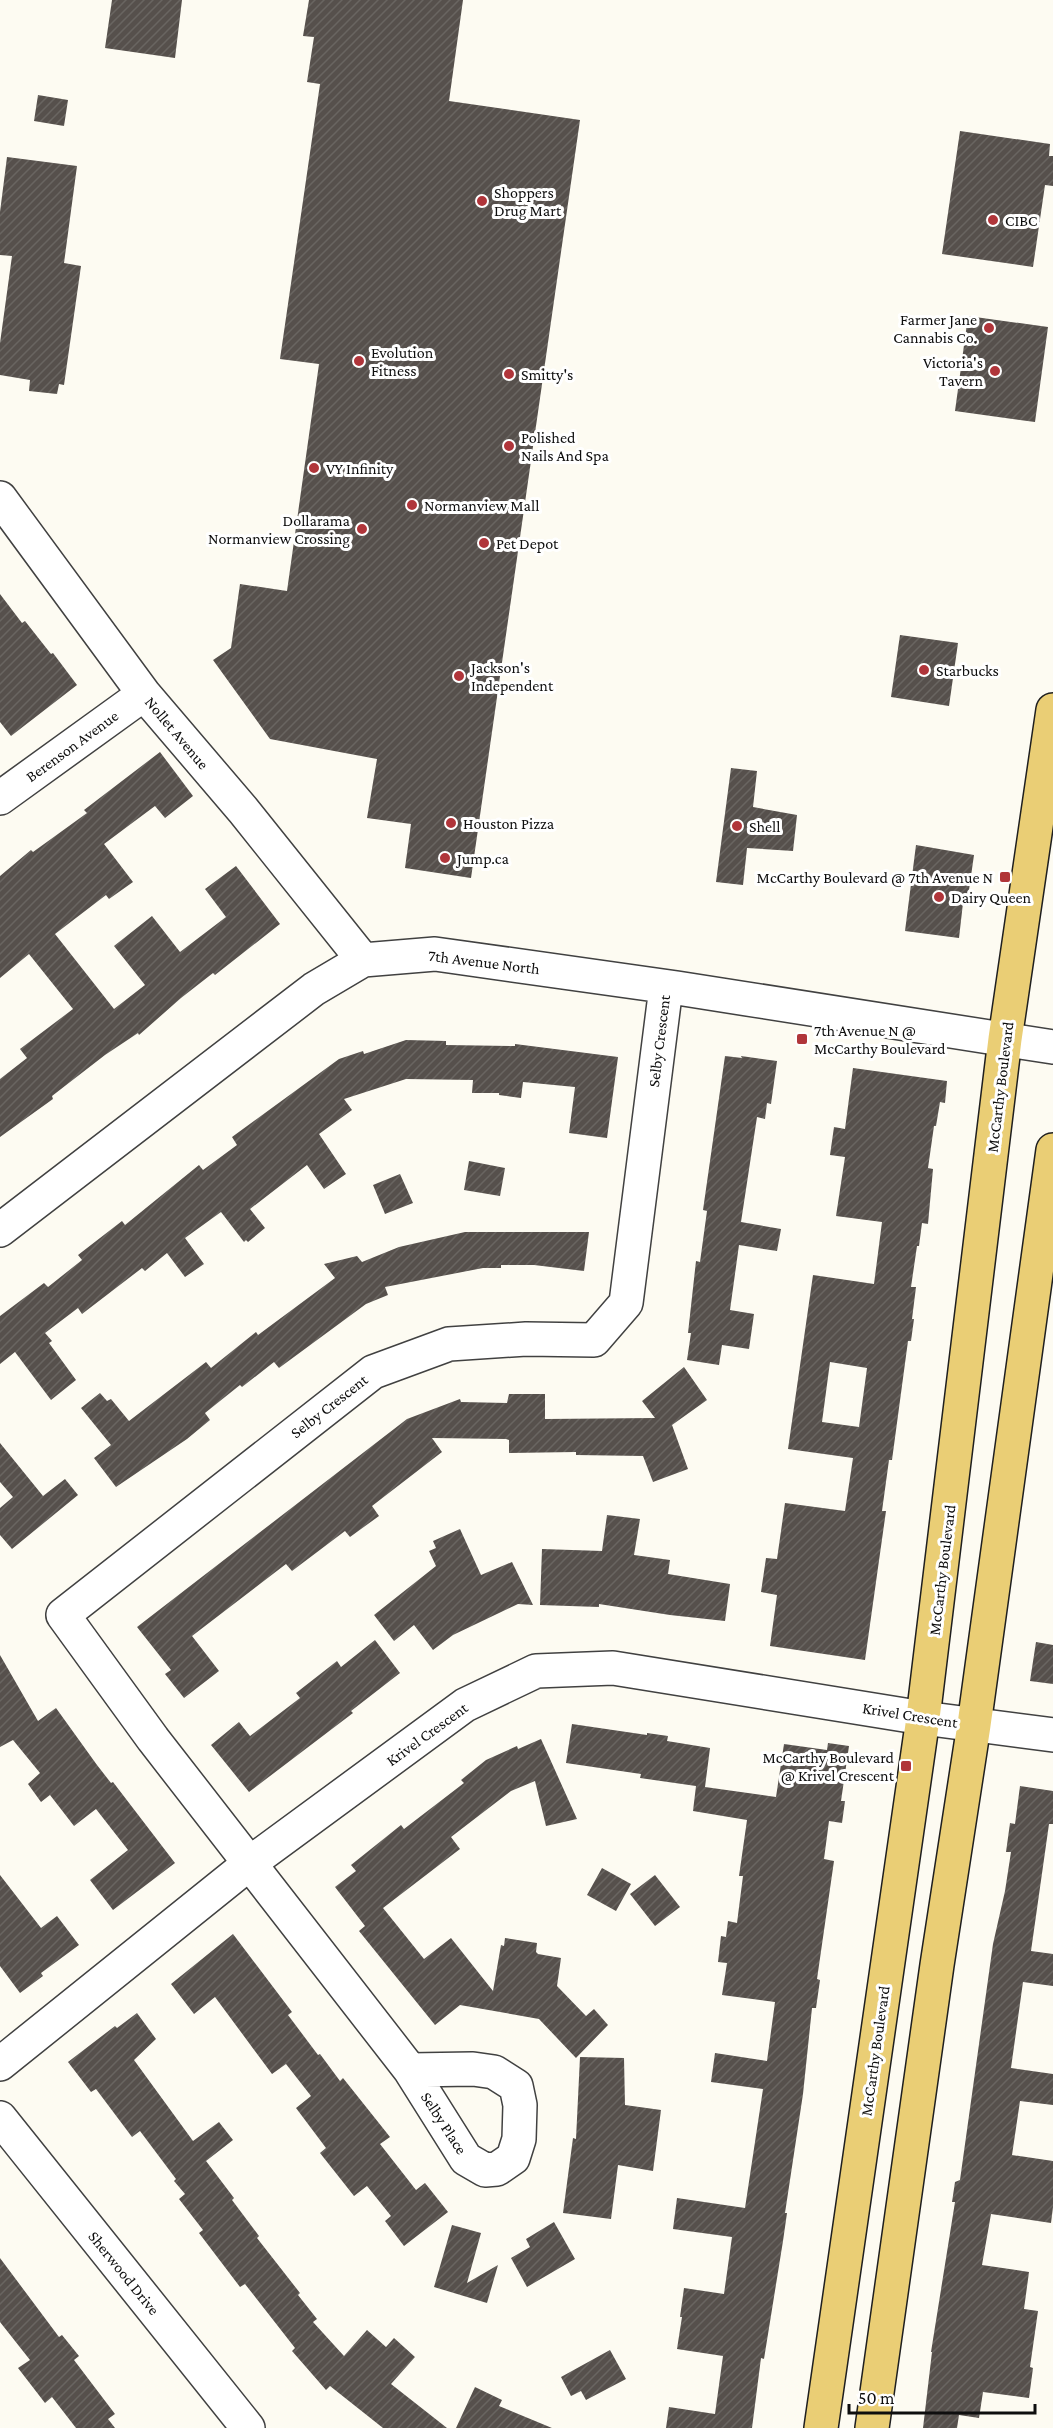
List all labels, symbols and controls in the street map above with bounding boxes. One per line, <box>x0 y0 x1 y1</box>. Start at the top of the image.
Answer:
place label: Shoppers Drug Mart <box>494 184 562 220</box>
marker: Shoppers Drug Mart <box>475 194 489 208</box>
place label: CIBC <box>1005 212 1037 229</box>
marker: CIBC <box>986 213 1000 227</box>
place label: Farmer Jane Cannabis Co. <box>893 311 977 346</box>
marker: Farmer Jane Cannabis Co. <box>982 321 996 335</box>
place label: Evolution Fitness <box>371 344 434 379</box>
marker: Evolution Fitness <box>352 354 366 368</box>
place label: Victoria's Tavern <box>923 354 983 389</box>
marker: Victoria's Tavern <box>988 364 1002 378</box>
place label: Smitty's <box>521 366 573 384</box>
marker: Smitty's <box>502 367 516 381</box>
place label: Polished Nails And Spa <box>521 429 609 465</box>
marker: Polished Nails And Spa <box>502 439 516 453</box>
place label: VY Infinity <box>326 460 394 478</box>
marker: VY Infinity <box>307 461 321 475</box>
place label: Normanview Mall <box>424 497 539 514</box>
marker: Normanview Mall <box>405 498 419 512</box>
place label: Dollarama Normanview Crossing <box>208 512 351 548</box>
marker: Dollarama Normanview Crossing <box>355 522 369 536</box>
place label: Pet Depot <box>496 535 559 553</box>
marker: Pet Depot <box>477 536 491 550</box>
place label: Jackson's Independent <box>469 659 554 695</box>
place label: Starbucks <box>936 662 999 679</box>
marker: Starbucks <box>917 663 931 677</box>
marker: Jackson's Independent <box>452 669 466 683</box>
street label: Nollet Avenue <box>142 693 212 773</box>
street label: Berenson Avenue <box>23 707 121 785</box>
place label: Houston Pizza <box>463 815 555 832</box>
marker: Houston Pizza <box>444 816 458 830</box>
place label: Shell <box>749 818 781 835</box>
marker: Shell <box>730 819 744 833</box>
place label: Jump.ca <box>455 850 509 868</box>
marker: Jump.ca <box>438 851 452 865</box>
place label: McCarthy Boulevard @ 7th Avenue N <box>757 869 993 887</box>
marker: McCarthy Boulevard @ 7th Avenue N <box>998 870 1012 884</box>
place label: Dairy Queen <box>951 889 1032 907</box>
marker: Dairy Queen <box>932 890 946 904</box>
street label: 7th Avenue North <box>427 947 541 977</box>
street label: Selby Crescent <box>645 993 674 1088</box>
street label: McCarthy Boulevard <box>984 1020 1018 1153</box>
place label: 7th Avenue N @ McCarthy Boulevard <box>814 1022 946 1058</box>
marker: 7th Avenue N @ McCarthy Boulevard <box>795 1032 809 1046</box>
street label: Selby Crescent <box>287 1370 372 1442</box>
street label: McCarthy Boulevard <box>926 1503 960 1636</box>
street label: Krivel Crescent <box>383 1698 471 1769</box>
street label: Krivel Crescent <box>861 1699 959 1731</box>
place label: McCarthy Boulevard @ Krivel Crescent <box>763 1749 895 1785</box>
marker: McCarthy Boulevard @ Krivel Crescent <box>899 1759 913 1773</box>
street label: McCarthy Boulevard <box>857 1984 894 2117</box>
street label: Selby Place <box>417 2089 470 2158</box>
street label: Sherwood Drive <box>85 2228 163 2318</box>
scale bar <box>849 2377 1035 2415</box>
text: 50 m <box>858 2388 895 2408</box>

